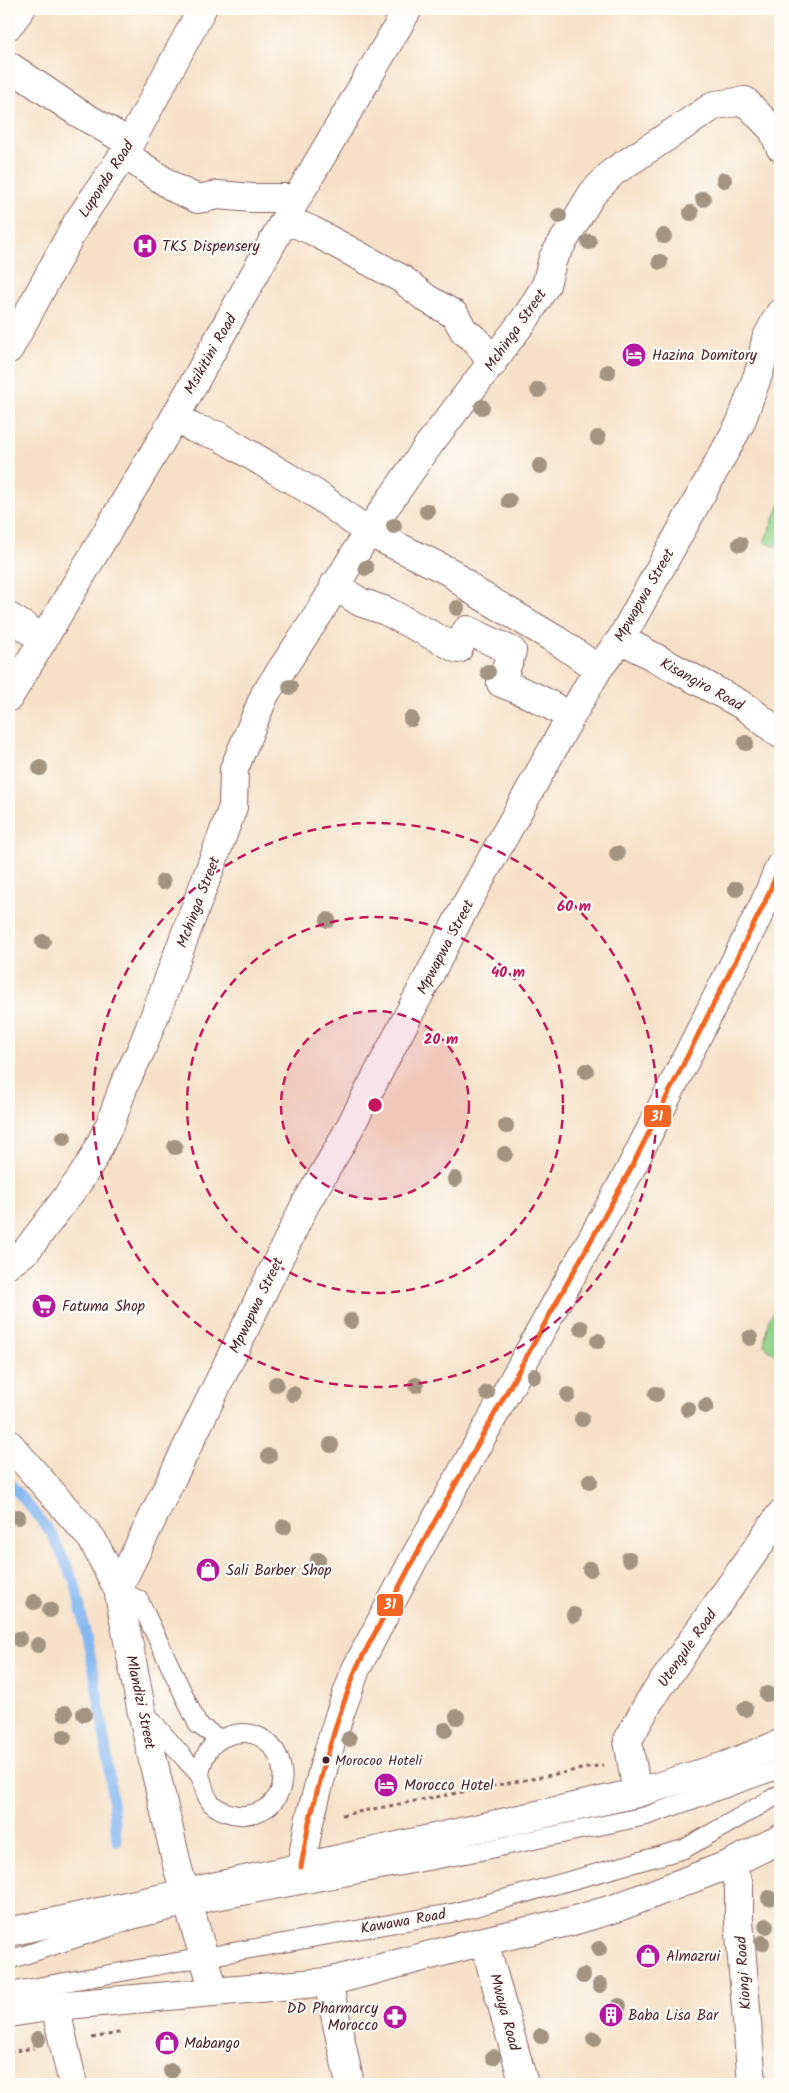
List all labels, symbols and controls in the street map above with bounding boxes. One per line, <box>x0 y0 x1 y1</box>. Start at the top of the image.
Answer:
street label: Luponda Road <box>73 136 141 223</box>
hospital icon: TKS Dispensery <box>132 233 158 259</box>
place label: TKS Dispensery <box>162 235 261 259</box>
street label: Mchinga Street <box>478 284 553 377</box>
street label: Msikitini Road <box>178 309 244 399</box>
hotel icon: Hazina Domitory <box>621 342 647 368</box>
place label: Hazina Domitory <box>652 344 758 368</box>
street label: Mpwapwa Street <box>608 544 681 647</box>
street label: Kisangiro Road <box>655 652 748 718</box>
street label: Mchinga Street <box>170 853 227 952</box>
text: 60 m <box>557 895 591 919</box>
street label: Mpwapwa Street <box>411 896 481 999</box>
text: 40 m <box>491 961 525 985</box>
text: 20 m <box>424 1028 458 1052</box>
centre of rings <box>366 1096 384 1114</box>
line badge: 31 <box>643 1104 672 1128</box>
text: 31 <box>650 1106 664 1128</box>
street label: Mpwapwa Street <box>223 1253 291 1358</box>
supermarket icon: Fatuma Shop <box>31 1293 57 1319</box>
place label: Fatuma Shop <box>62 1295 145 1319</box>
shop icon: Sali Barber Shop <box>195 1557 221 1583</box>
place label: Sali Barber Shop <box>226 1559 331 1583</box>
line badge: 31 <box>376 1593 404 1617</box>
text: 31 <box>383 1594 397 1616</box>
street label: Utengule Road <box>652 1604 724 1692</box>
street label: Mlandizi Street <box>118 1653 162 1752</box>
place label: Morocoo Hoteli <box>335 1750 423 1772</box>
marker: Morocoo Hoteli <box>321 1755 331 1765</box>
hotel icon: Morocco Hotel <box>373 1772 399 1798</box>
place label: Morocco Hotel <box>404 1774 494 1798</box>
street label: Kawawa Road <box>359 1903 448 1941</box>
street label: Kiongi Road <box>729 1935 759 2011</box>
shop icon: Almazrui <box>635 1943 661 1969</box>
place label: Almazrui <box>666 1945 722 1969</box>
street label: Mwaya Road <box>482 1971 526 2054</box>
place label: DD Pharmarcy Morocco <box>287 1997 379 2038</box>
building icon: Baba Lisa Bar <box>598 2002 624 2028</box>
pharmacy icon: DD Pharmarcy Morocco <box>382 2004 408 2030</box>
place label: Baba Lisa Bar <box>628 2004 719 2028</box>
shop icon: Mabango <box>154 2030 180 2056</box>
place label: Mabango <box>184 2032 240 2056</box>

